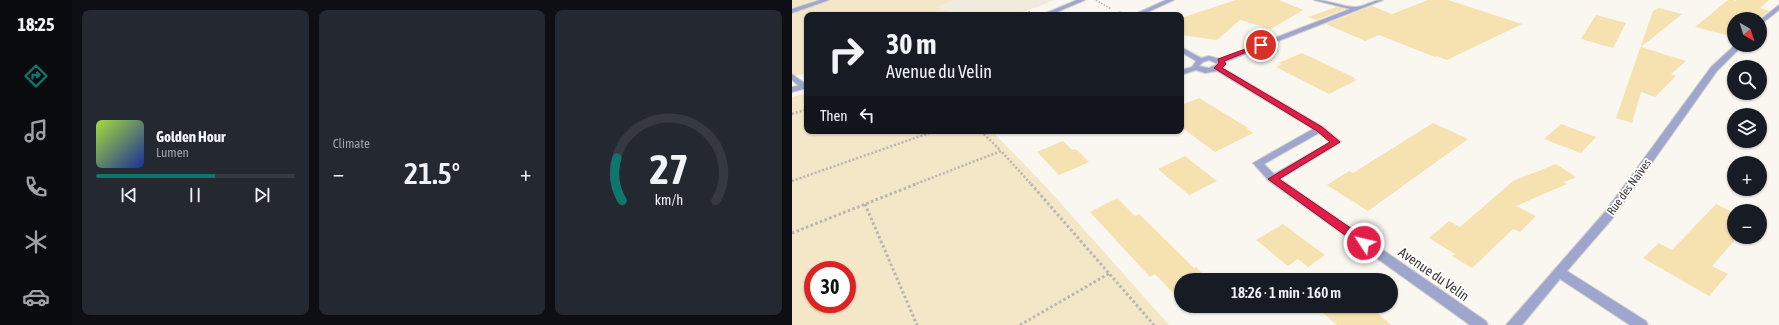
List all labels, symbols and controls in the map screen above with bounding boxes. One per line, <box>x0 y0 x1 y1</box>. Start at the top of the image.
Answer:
north arrow <box>1727 12 1767 52</box>
map controls <box>1727 12 1767 244</box>
text: 18:25 <box>17 14 55 35</box>
icon: right <box>820 28 872 80</box>
text: 30 m <box>886 28 936 60</box>
pin <box>1244 28 1278 62</box>
icon: arrive <box>1250 34 1272 56</box>
button: search <box>1727 60 1767 100</box>
text: Avenue du Velin <box>886 61 992 82</box>
icon: directions <box>22 62 50 90</box>
icon: left <box>856 104 878 126</box>
text: Then <box>820 107 848 124</box>
button: layers <box>1727 108 1767 148</box>
icon: music <box>22 117 50 145</box>
text: Golden Hour <box>156 128 226 145</box>
text: Climate <box>333 136 370 151</box>
text: 27 <box>649 144 688 192</box>
text: Lumen <box>156 145 189 160</box>
text: 21.5° <box>404 156 460 190</box>
street label: Rue des Naïves <box>1604 156 1654 218</box>
button: + <box>1727 156 1767 196</box>
text: − <box>333 160 344 186</box>
text: + <box>520 160 531 186</box>
icon: phone <box>22 173 50 201</box>
icon: previous <box>118 184 140 206</box>
icon: pause <box>184 184 206 206</box>
icon: next <box>251 184 273 206</box>
text: km/h <box>654 191 683 207</box>
button: − <box>1727 204 1767 244</box>
position arrow <box>1343 222 1385 264</box>
icon: climate <box>22 228 50 256</box>
street label: Avenue du Velin <box>1396 244 1472 304</box>
speed limit sign: 30 <box>804 261 856 313</box>
icon: car <box>22 283 50 311</box>
text: 18:26 · 1 min · 160 m <box>1231 284 1341 301</box>

